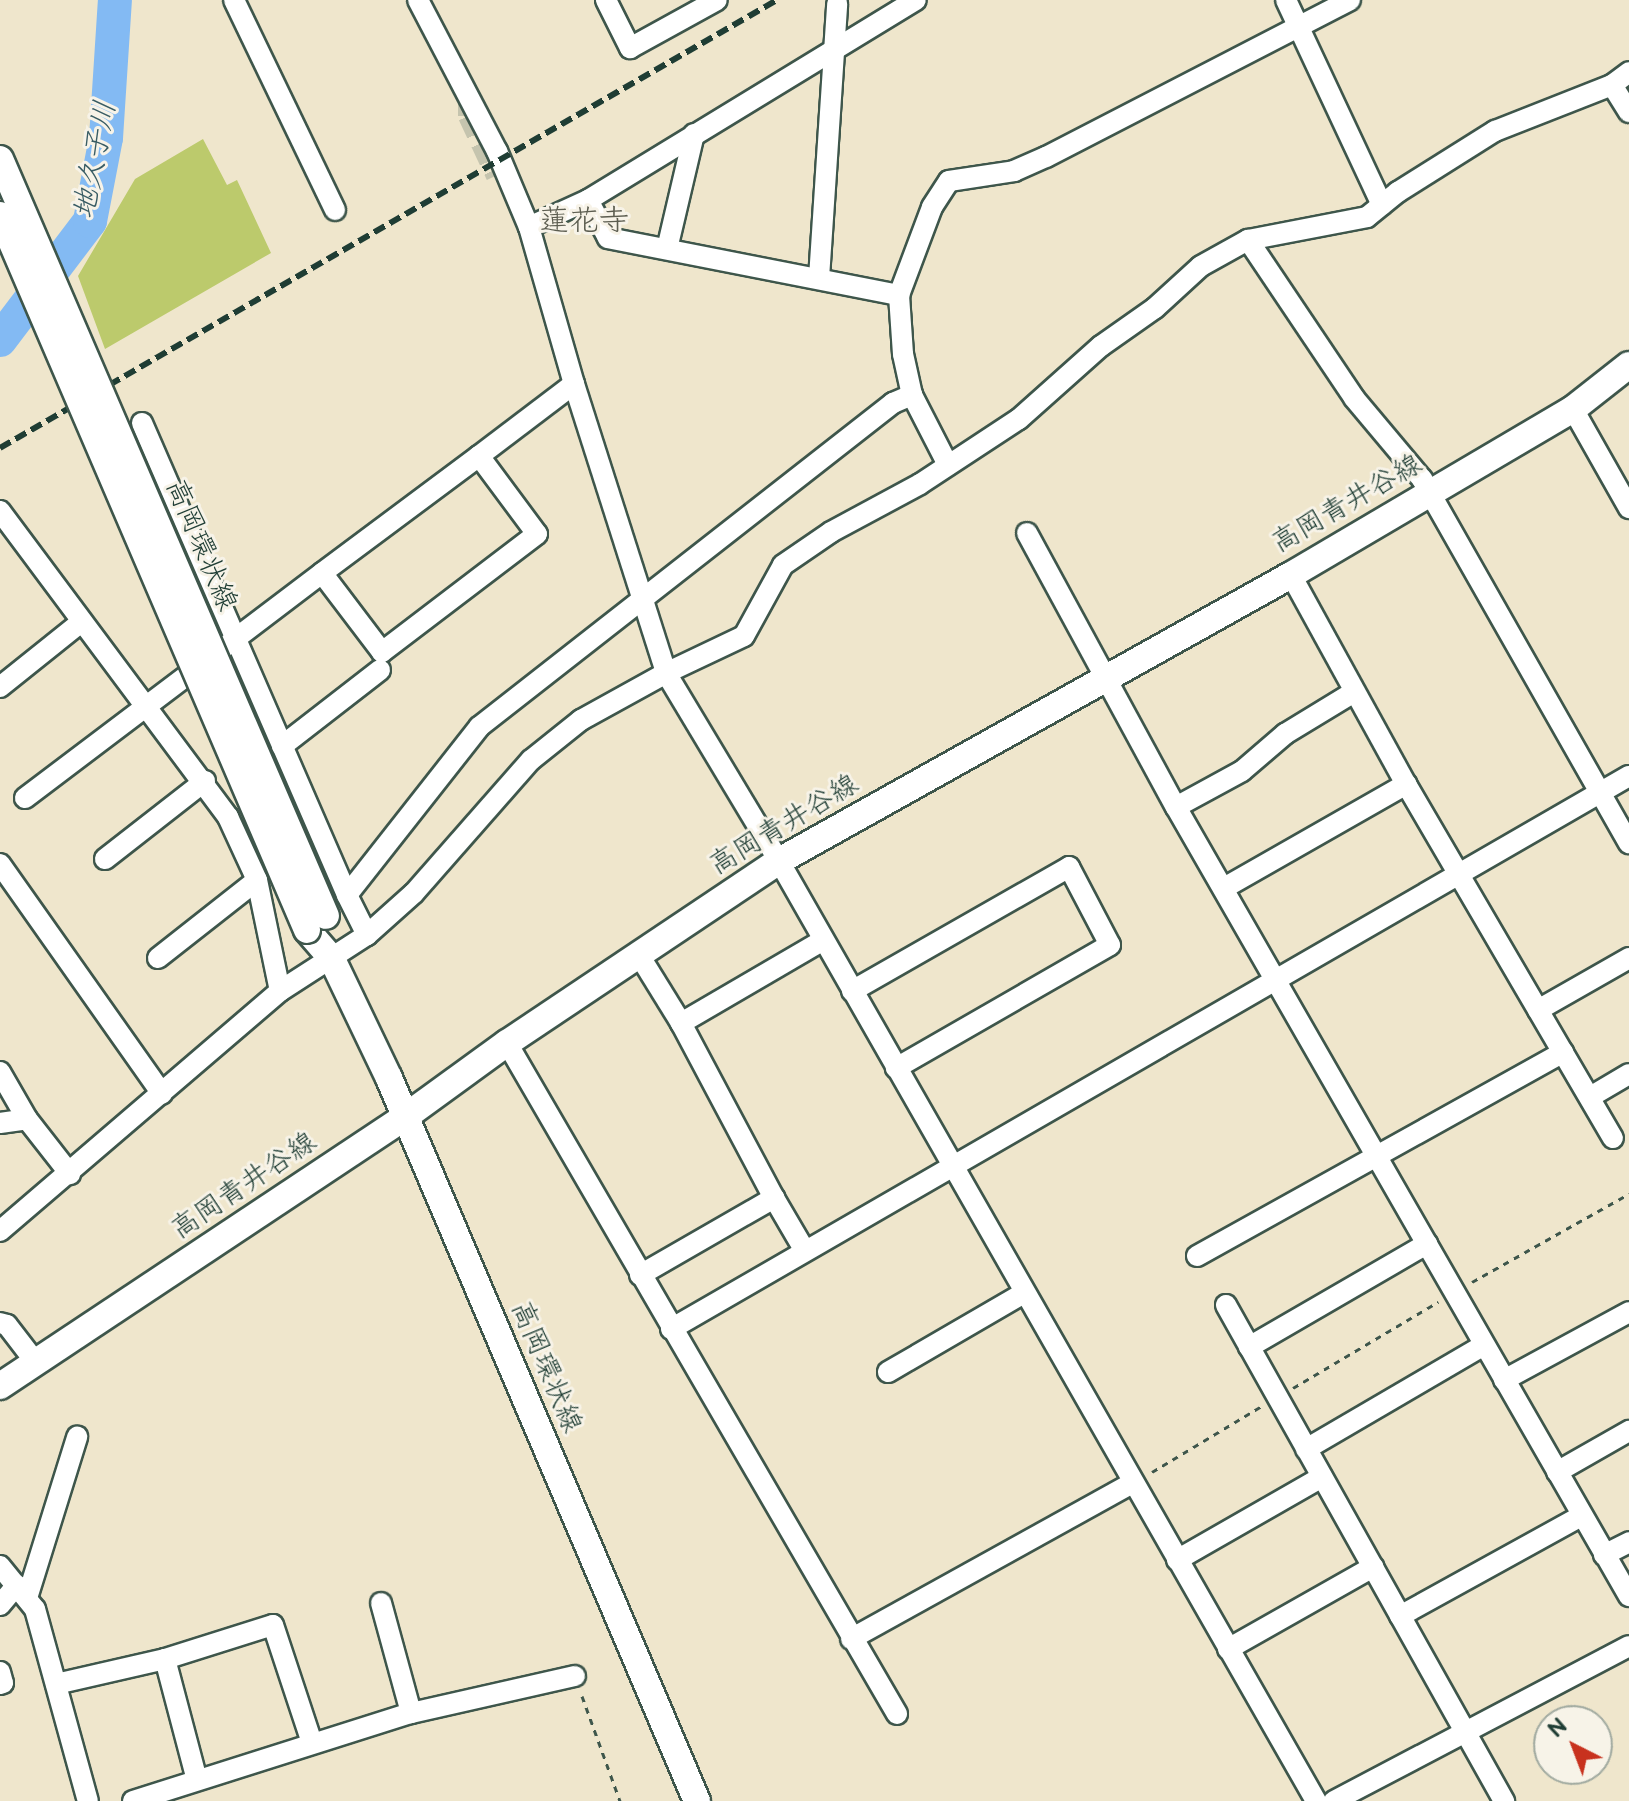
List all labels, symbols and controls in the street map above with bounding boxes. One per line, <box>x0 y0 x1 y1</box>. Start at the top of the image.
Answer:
water label: 地久子川 <box>66 98 124 222</box>
district label: 蓮花寺 <box>539 203 629 239</box>
street label: 高岡青井谷線 <box>1266 447 1428 561</box>
street label: 高岡環状線 <box>158 474 244 616</box>
street label: 高岡青井谷線 <box>703 767 865 883</box>
street label: 高岡青井谷線 <box>165 1125 323 1247</box>
street label: 高岡環状線 <box>503 1296 589 1438</box>
north arrow <box>1533 1705 1613 1785</box>
text: N <box>1543 1713 1573 1744</box>

